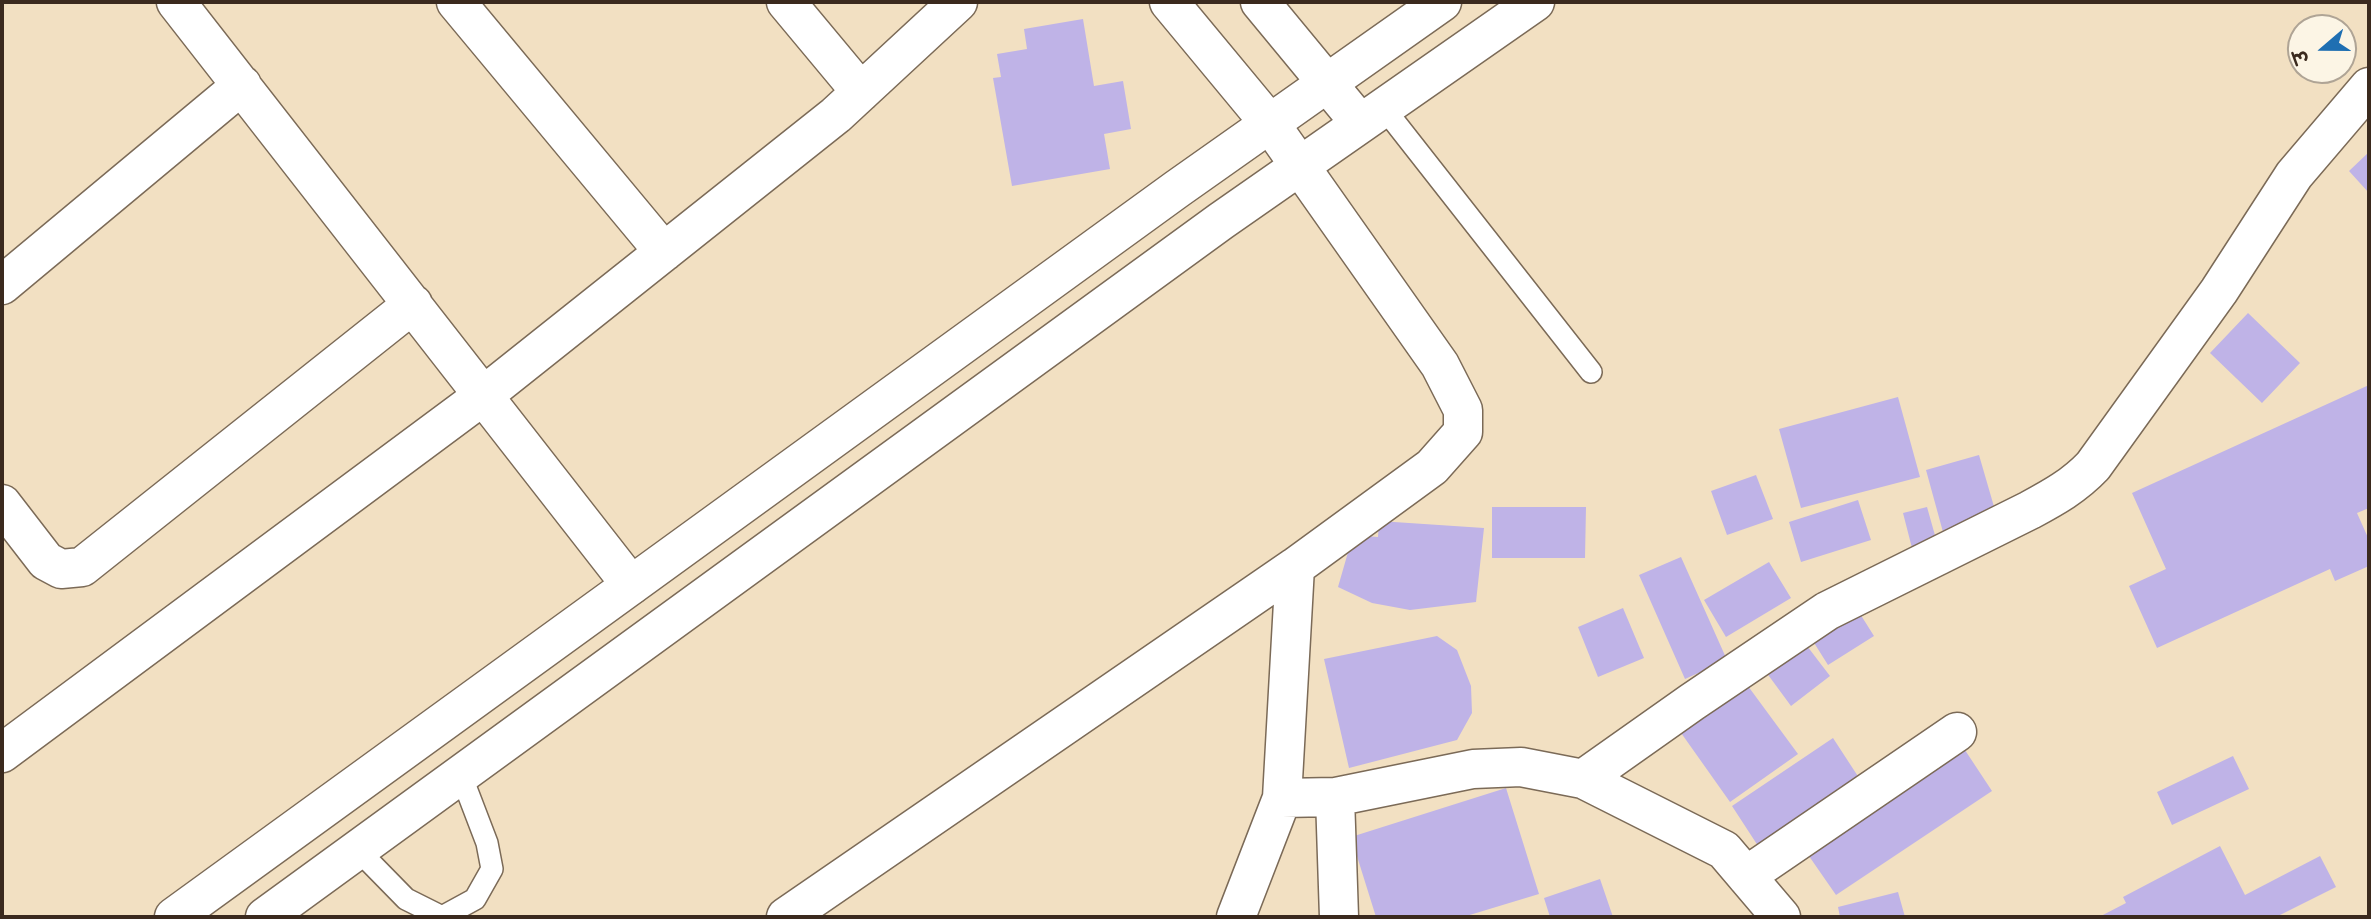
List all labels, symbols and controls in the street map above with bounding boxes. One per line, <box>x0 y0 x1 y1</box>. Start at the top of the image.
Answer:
north arrow <box>2287 14 2357 84</box>
text: उ <box>2291 46 2317 66</box>

